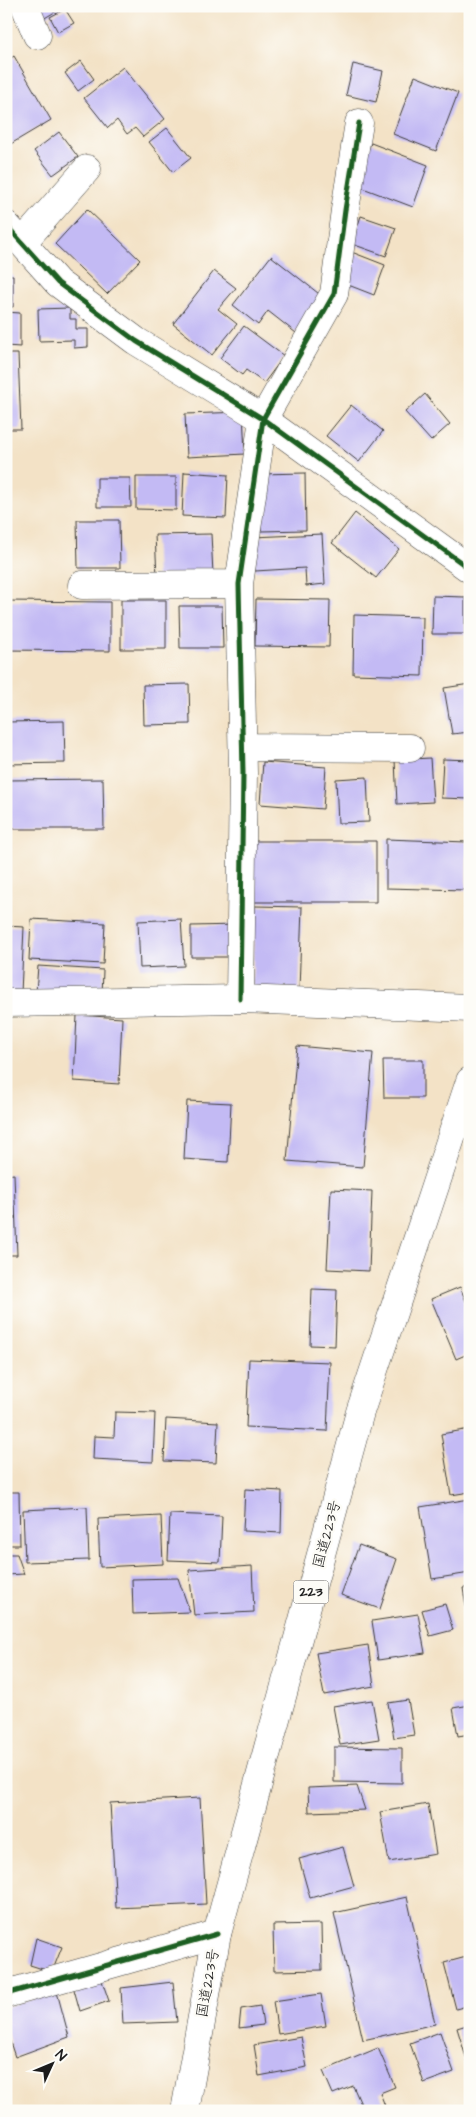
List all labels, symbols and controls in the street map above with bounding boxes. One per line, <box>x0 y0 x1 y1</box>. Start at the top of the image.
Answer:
street label: 国道223号 <box>308 1498 346 1570</box>
road number: 223 <box>294 1580 328 1604</box>
street label: 国道223号 <box>192 1947 224 2019</box>
north arrow <box>28 2040 78 2090</box>
text: N <box>50 2046 71 2066</box>

